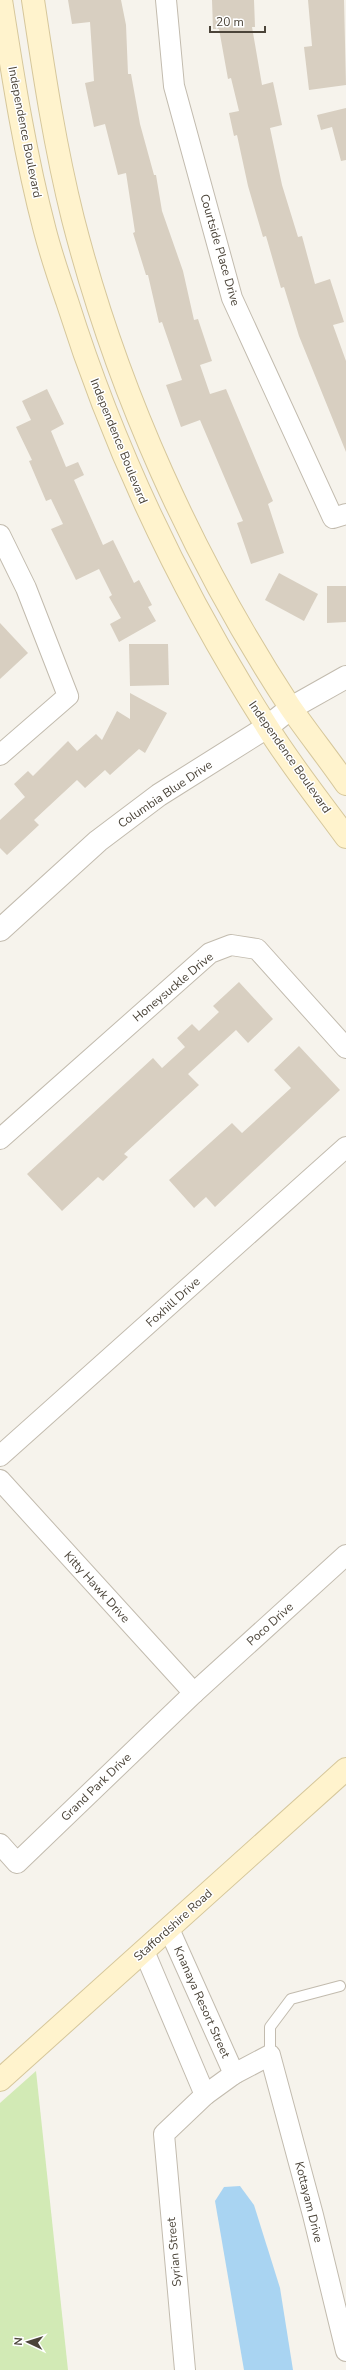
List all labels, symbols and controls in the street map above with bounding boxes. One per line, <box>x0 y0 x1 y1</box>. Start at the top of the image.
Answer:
scale bar <box>210 8 265 34</box>
text: 20 m <box>216 14 244 30</box>
street label: Independence Boulevard <box>4 65 46 199</box>
street label: Courtside Place Drive <box>196 192 244 308</box>
street label: Independence Boulevard <box>87 376 151 506</box>
street label: Independence Boulevard <box>245 698 335 816</box>
street label: Columbia Blue Drive <box>115 756 215 832</box>
street label: Honeysuckle Drive <box>129 949 217 1025</box>
street label: Foxhill Drive <box>143 1273 203 1331</box>
street label: Kitty Hawk Drive <box>61 1548 133 1626</box>
street label: Poco Drive <box>243 1599 297 1649</box>
street label: Grand Park Drive <box>57 1749 135 1825</box>
street label: Staffordshire Road <box>130 1885 216 1965</box>
street label: Knanaya Resort Street <box>170 1944 234 2061</box>
street label: Kottayam Drive <box>291 2160 327 2244</box>
street label: Syrian Street <box>163 2216 185 2287</box>
north arrow <box>8 2322 48 2362</box>
text: N <box>11 2337 26 2346</box>

